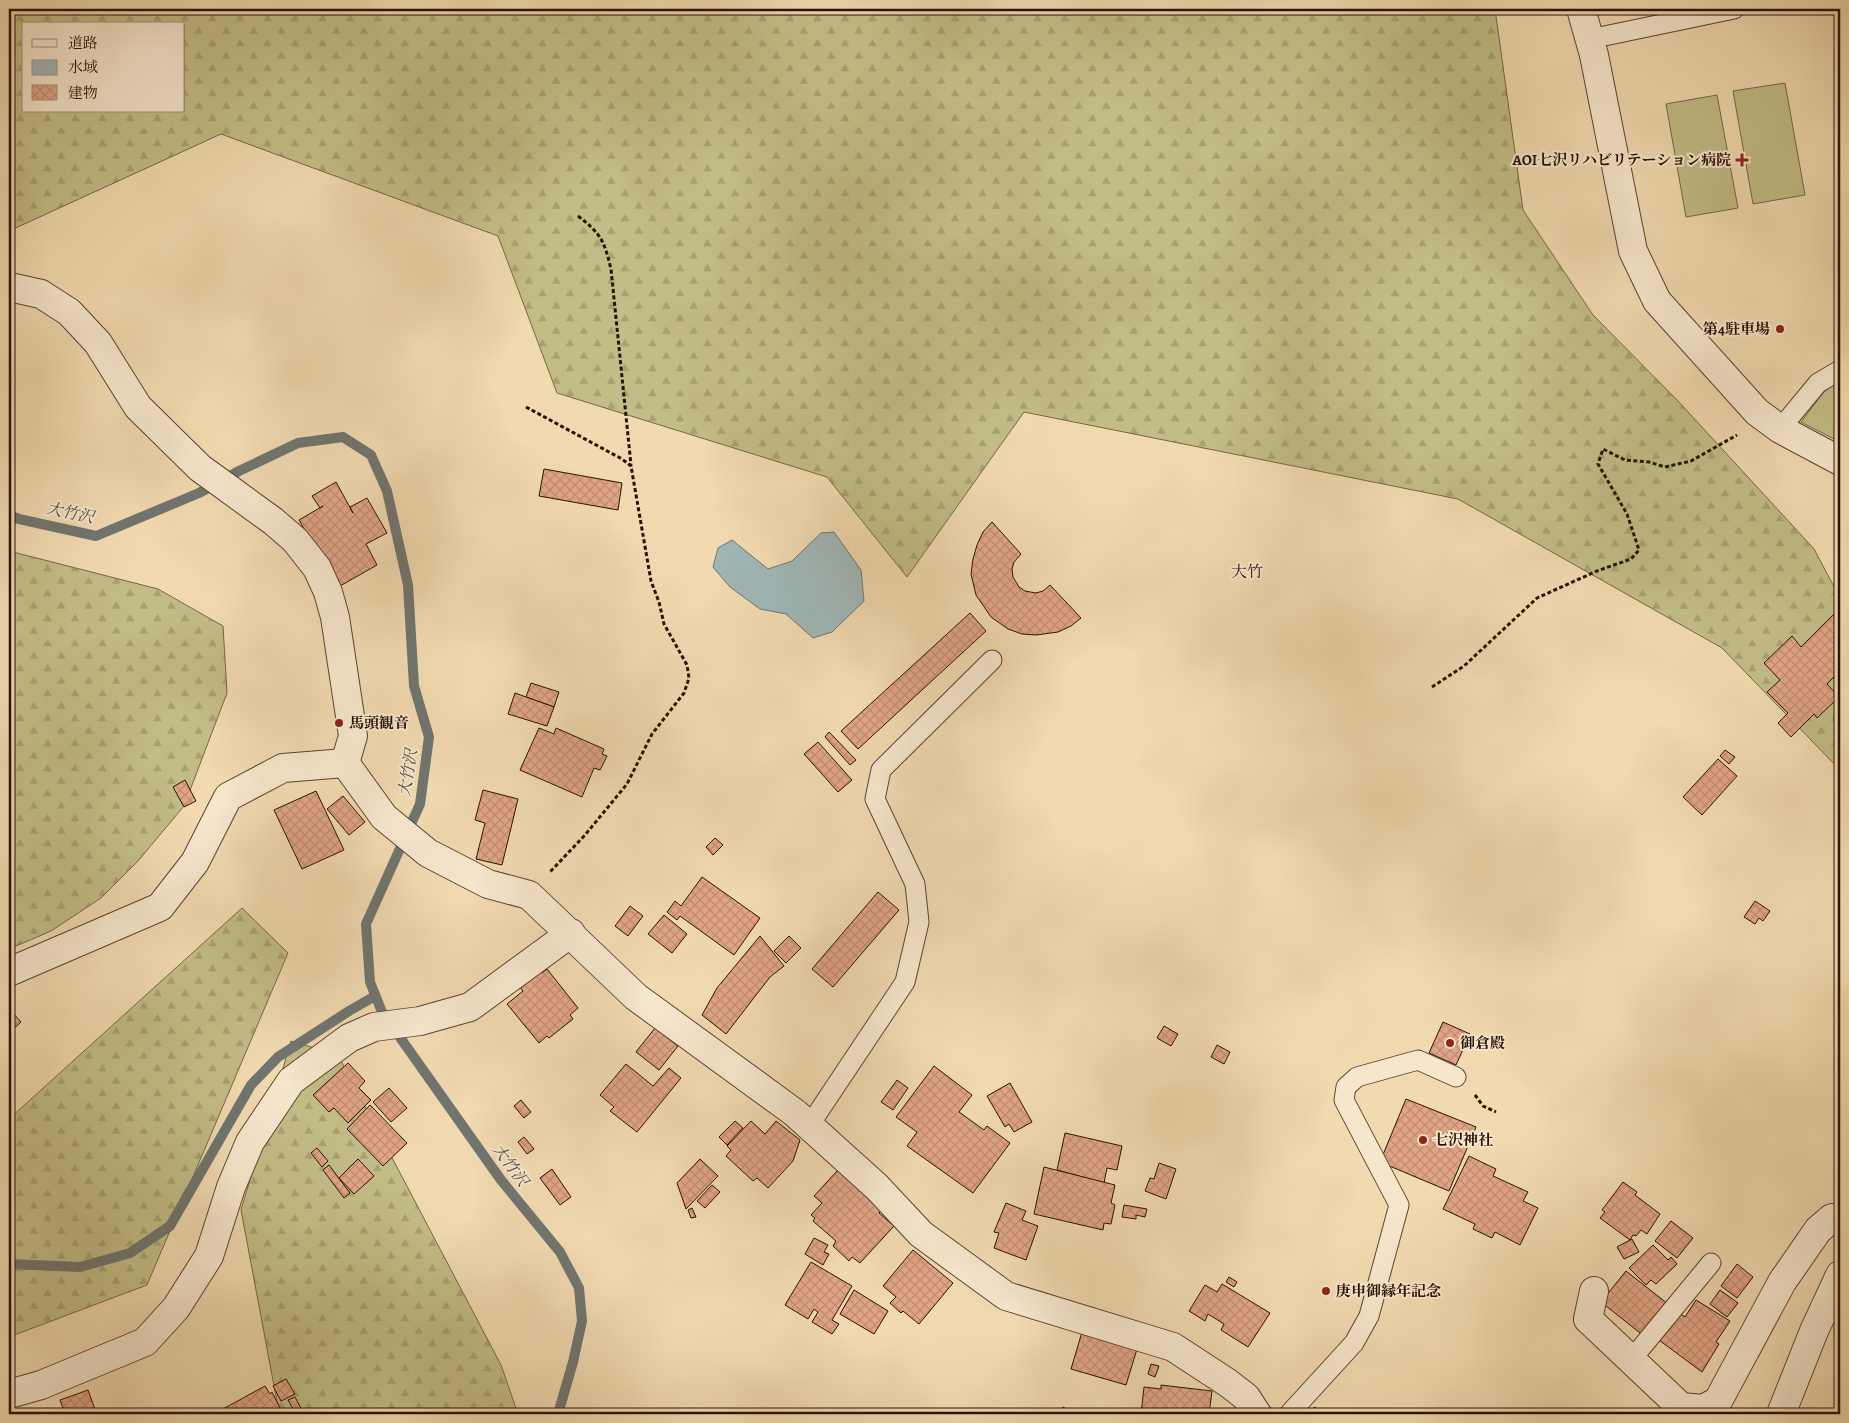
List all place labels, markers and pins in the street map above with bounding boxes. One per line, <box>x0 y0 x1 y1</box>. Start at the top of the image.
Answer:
place label: AOI七沢リハビリテーション病院 <box>1512 150 1731 170</box>
marker: AOI七沢リハビリテーション病院 <box>1735 153 1749 167</box>
place label: 第4駐車場 <box>1703 319 1770 339</box>
marker: 第4駐車場 <box>1774 323 1786 335</box>
place label: 馬頭観音 <box>349 713 409 733</box>
marker: 馬頭観音 <box>333 717 345 729</box>
place label: 御倉殿 <box>1460 1033 1505 1053</box>
marker: 御倉殿 <box>1444 1037 1456 1049</box>
place label: 七沢神社 <box>1433 1130 1493 1150</box>
marker: 七沢神社 <box>1417 1134 1429 1146</box>
place label: 庚申御縁年記念 <box>1336 1281 1441 1301</box>
marker: 庚申御縁年記念 <box>1320 1285 1332 1297</box>

